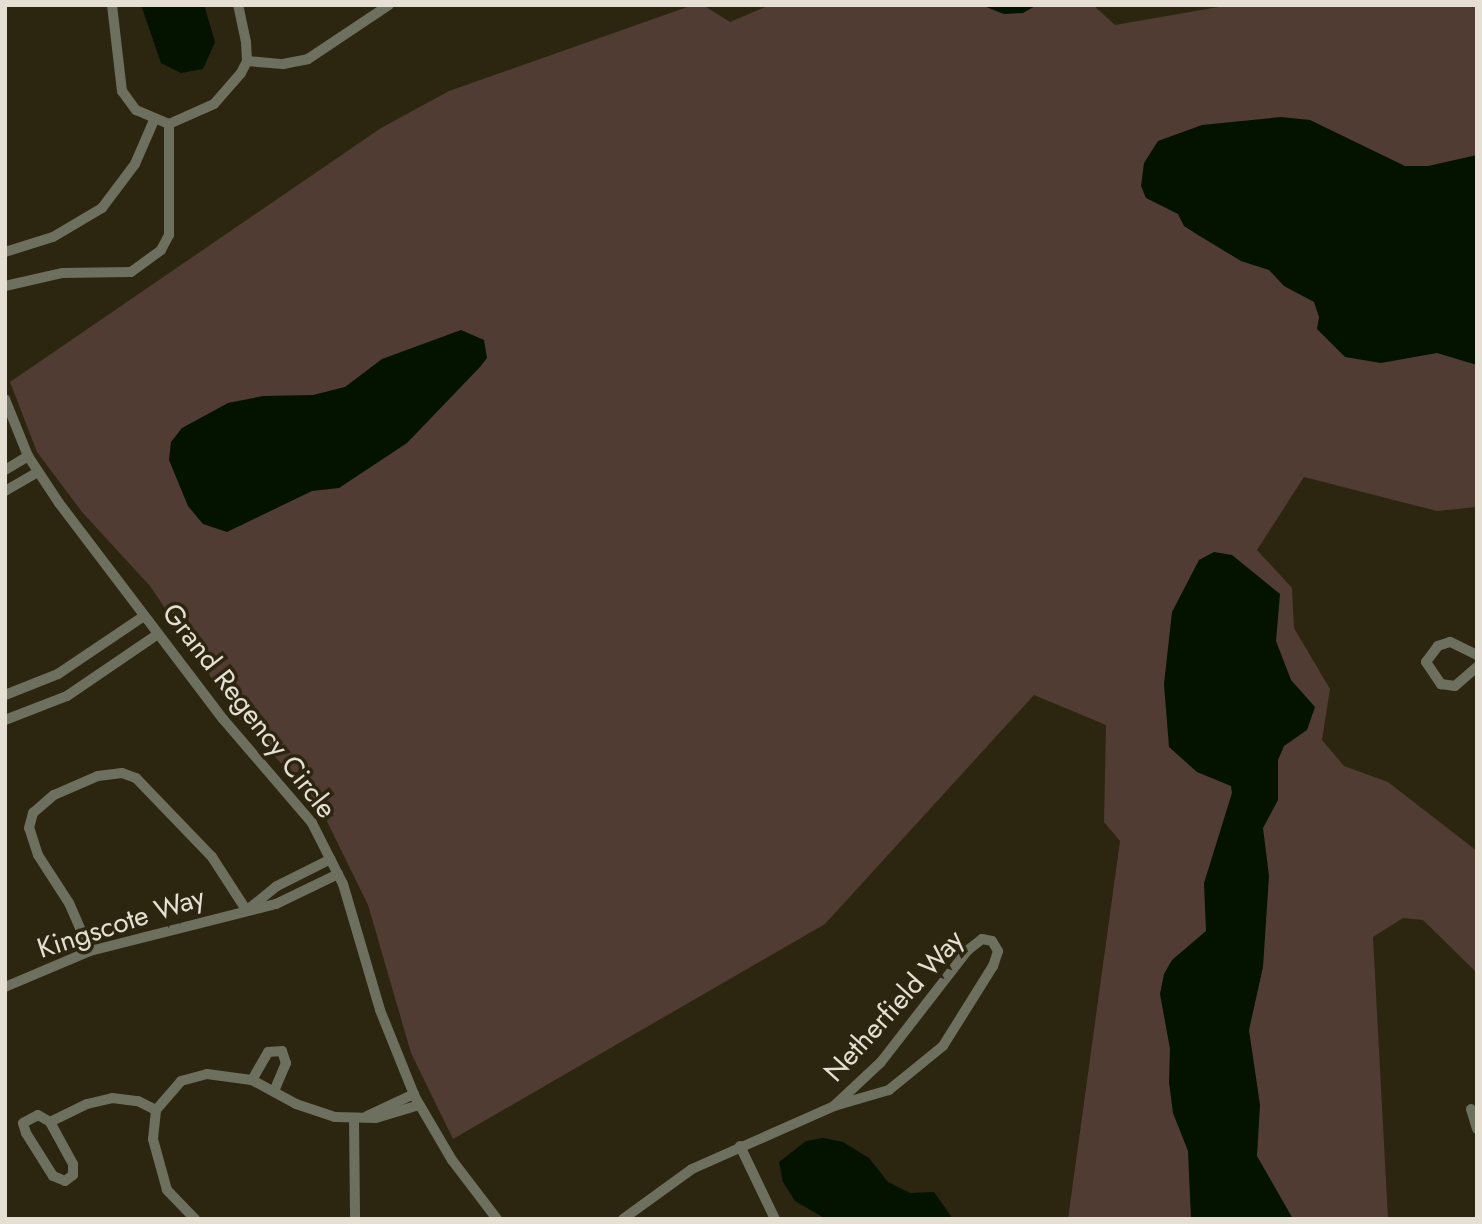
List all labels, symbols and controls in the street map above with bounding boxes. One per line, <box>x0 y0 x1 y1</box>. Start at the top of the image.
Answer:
street label: Grand Regency Circle <box>155 597 343 825</box>
street label: Kingscote Way <box>33 880 209 966</box>
street label: Netherfield Way <box>817 923 971 1089</box>

